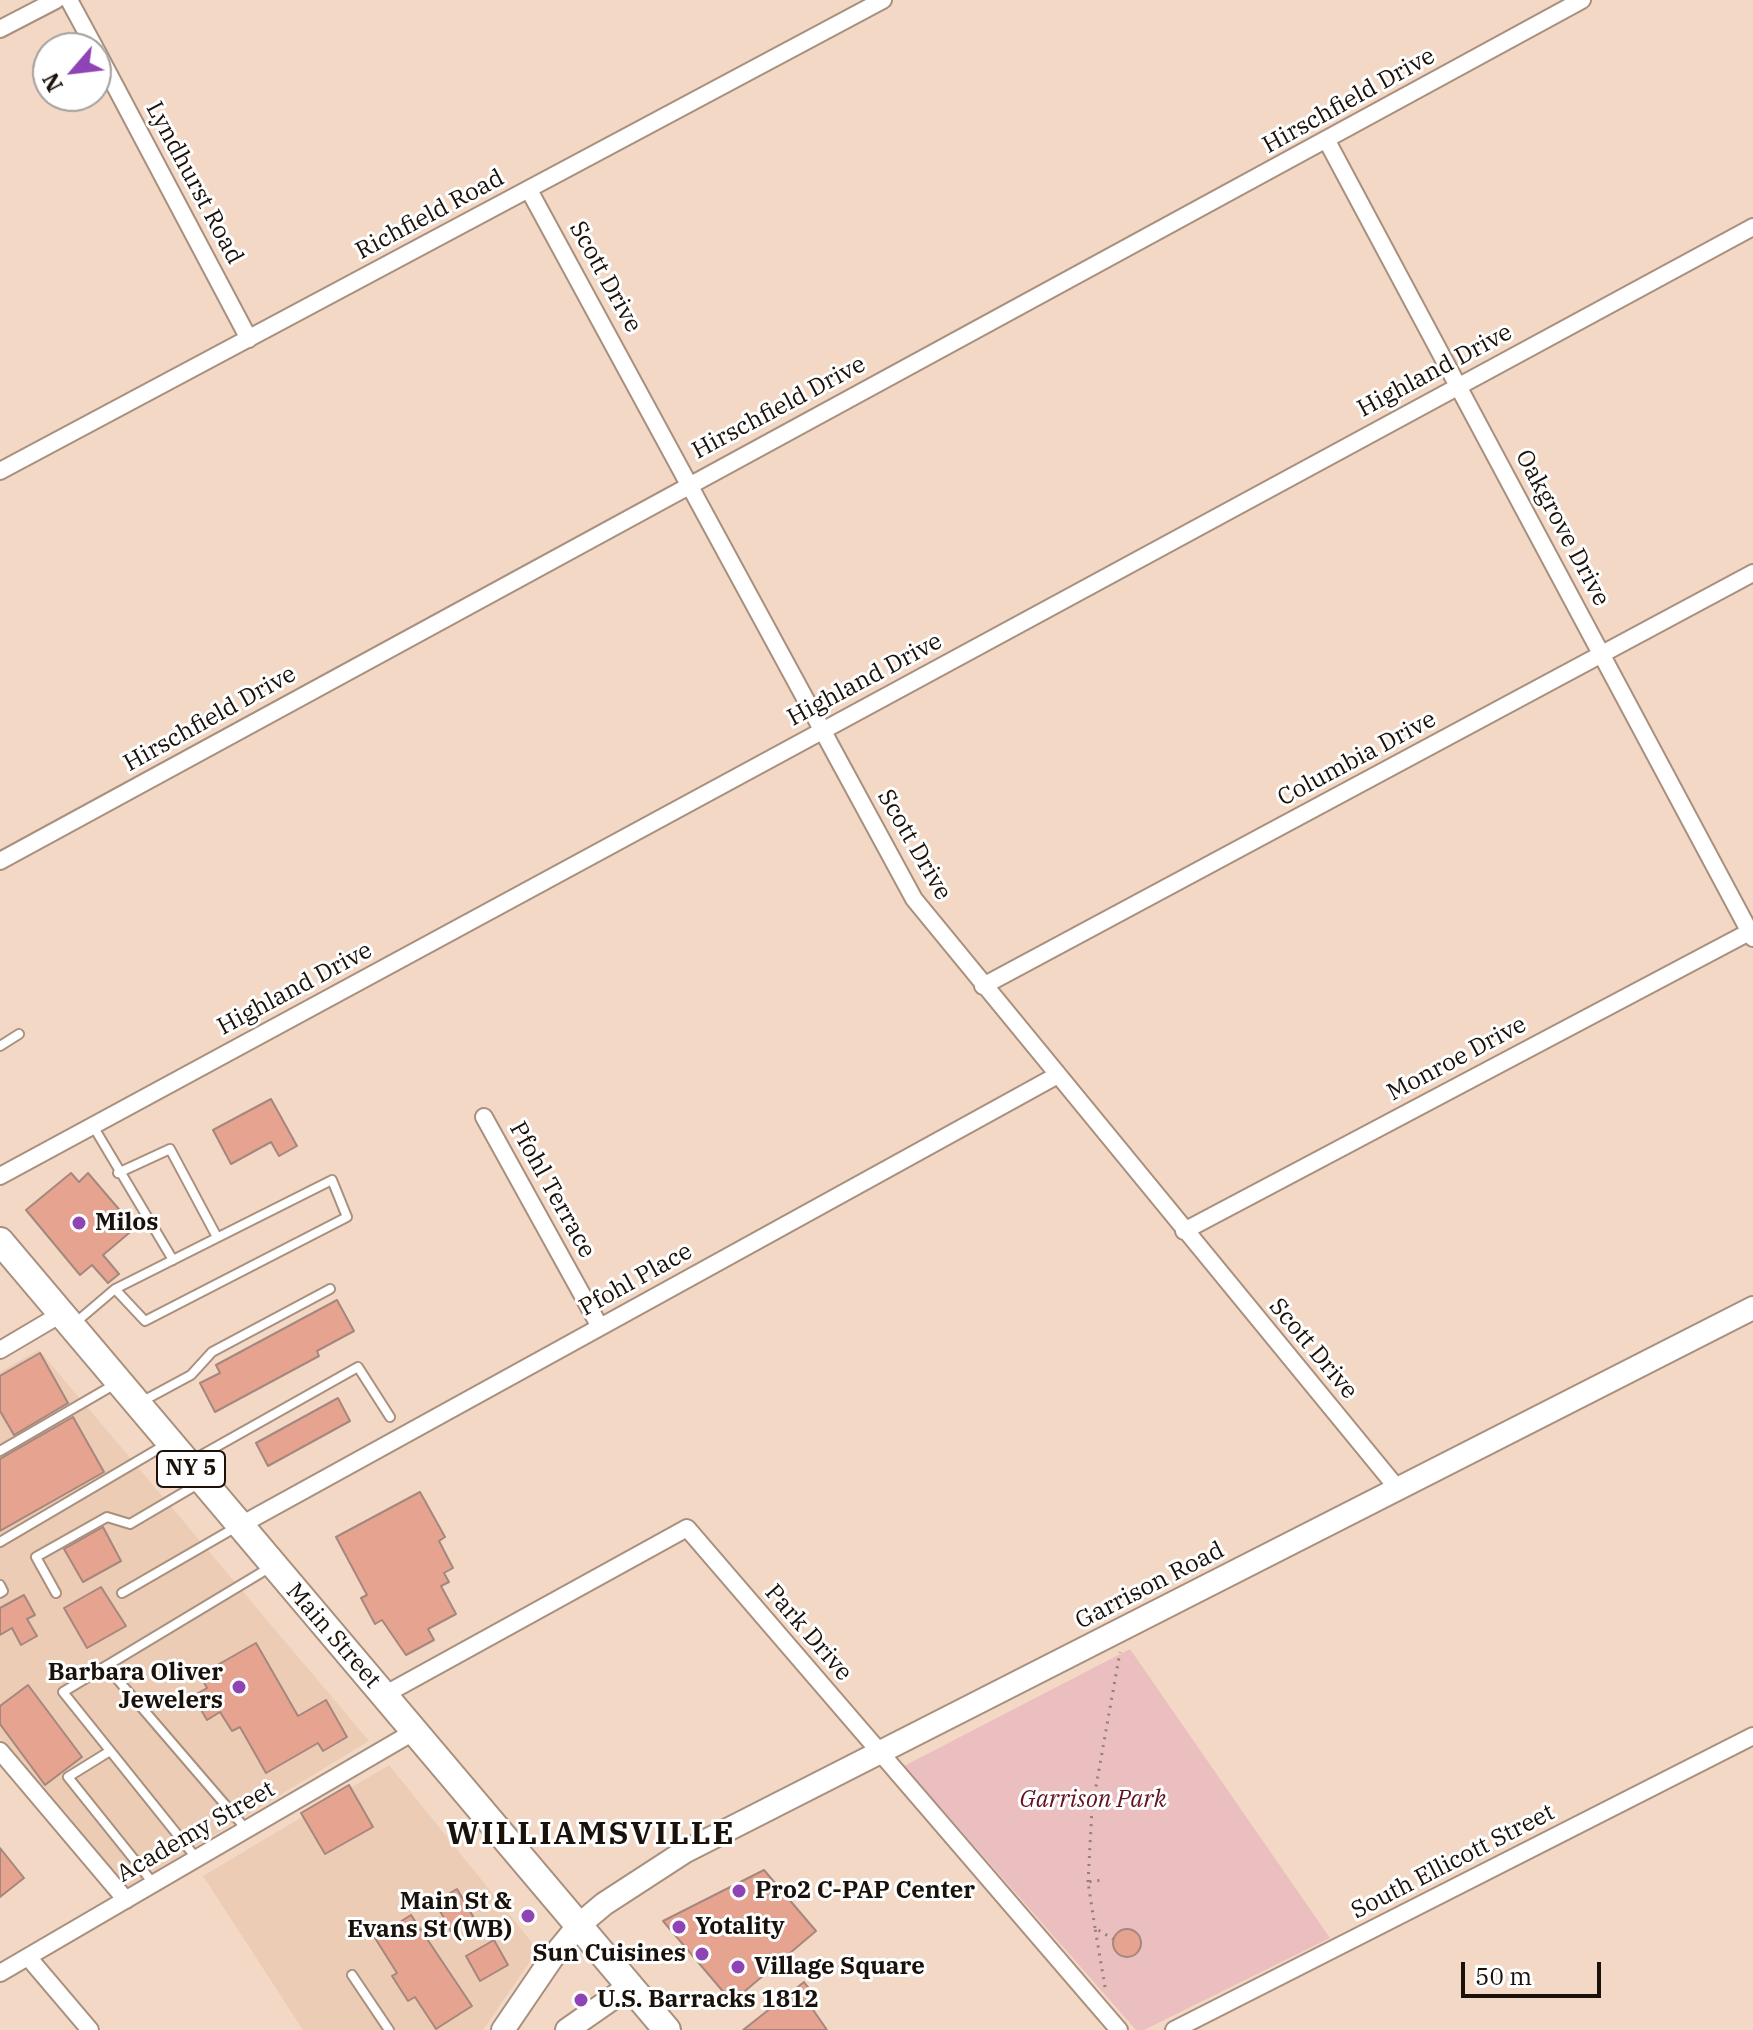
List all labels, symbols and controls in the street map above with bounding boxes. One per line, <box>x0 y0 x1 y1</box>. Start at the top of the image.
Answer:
north arrow <box>32 32 112 112</box>
street label: Hirschfield Drive <box>1258 42 1440 160</box>
text: N <box>35 68 69 97</box>
street label: Lyndhurst Road <box>139 97 249 269</box>
street label: Richfield Road <box>351 164 509 266</box>
street label: Scott Drive <box>563 216 647 338</box>
street label: Highland Drive <box>1353 318 1517 424</box>
street label: Hirschfield Drive <box>687 350 871 466</box>
street label: Oakgrove Drive <box>1509 445 1615 611</box>
street label: Highland Drive <box>783 627 947 733</box>
street label: Hirschfield Drive <box>119 660 301 778</box>
street label: Columbia Drive <box>1273 705 1441 813</box>
street label: Scott Drive <box>871 785 957 905</box>
street label: Highland Drive <box>213 936 377 1042</box>
street label: Monroe Drive <box>1383 1010 1531 1108</box>
street label: Pfohl Terrace <box>503 1117 601 1263</box>
place label: Milos <box>95 1209 159 1237</box>
marker: Milos <box>70 1214 88 1232</box>
street label: Pfohl Place <box>575 1237 697 1323</box>
street label: Scott Drive <box>1263 1293 1363 1405</box>
road number: NY 5 <box>157 1451 225 1487</box>
street label: Garrison Road <box>1071 1536 1229 1636</box>
street label: Main Street <box>280 1578 386 1694</box>
street label: Park Drive <box>758 1579 858 1687</box>
place label: Barbara Oliver Jewelers <box>48 1659 223 1715</box>
marker: Barbara Oliver Jewelers <box>230 1678 248 1696</box>
street label: Academy Street <box>112 1775 280 1889</box>
park label: Garrison Park <box>1019 1786 1167 1814</box>
street label: South Ellicott Street <box>1347 1798 1559 1926</box>
district label: WILLIAMSVILLE <box>446 1816 736 1854</box>
place label: Pro2 C-PAP Center <box>755 1877 975 1905</box>
marker: Pro2 C-PAP Center <box>730 1882 748 1900</box>
place label: Main St & Evans St (WB) <box>347 1888 512 1944</box>
marker: Main St & Evans St (WB) <box>519 1907 537 1925</box>
place label: Yotality <box>695 1913 785 1941</box>
marker: Yotality <box>670 1918 688 1936</box>
place label: Sun Cuisines <box>532 1940 686 1968</box>
marker: Sun Cuisines <box>693 1945 711 1963</box>
scale bar <box>1465 1946 1605 1996</box>
place label: Village Square <box>754 1953 925 1981</box>
marker: Village Square <box>729 1958 747 1976</box>
text: 50 m <box>1475 1960 1532 1992</box>
place label: U.S. Barracks 1812 <box>597 1986 819 2014</box>
marker: U.S. Barracks 1812 <box>572 1991 590 2009</box>

